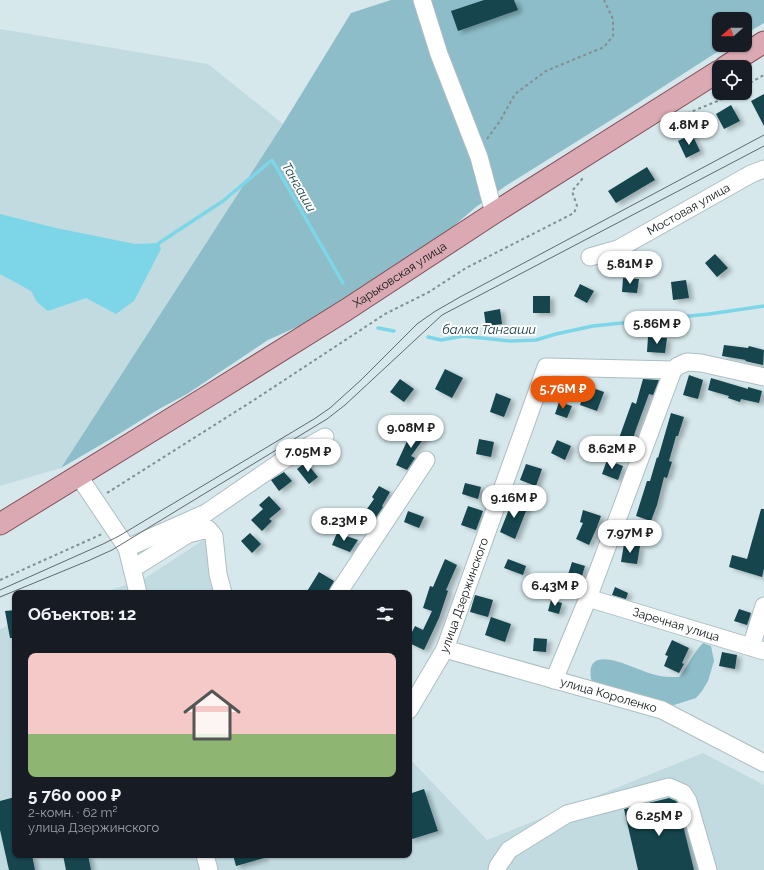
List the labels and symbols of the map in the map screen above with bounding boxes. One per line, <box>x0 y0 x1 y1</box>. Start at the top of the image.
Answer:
north arrow <box>712 12 752 52</box>
pin: 4.8M ₽ <box>656 112 722 146</box>
water label: Тангаши <box>279 160 319 214</box>
street label: Мостовая улица <box>645 180 732 238</box>
street label: Харьковская улица <box>350 239 449 311</box>
pin: 5.81M ₽ <box>593 251 667 285</box>
pin: 5.86M ₽ <box>620 311 694 345</box>
water label: балка Тангаши <box>442 322 536 337</box>
pin: 5.76M ₽ <box>526 376 600 410</box>
pin: 9.08M ₽ <box>374 415 448 449</box>
pin: 8.62M ₽ <box>575 436 649 470</box>
pin: 7.05M ₽ <box>271 439 345 473</box>
pin: 9.16M ₽ <box>477 485 551 519</box>
pin: 8.23M ₽ <box>307 508 381 542</box>
pin: 7.97M ₽ <box>593 520 667 554</box>
street label: улица Дзержинского <box>437 536 491 656</box>
pin: 6.43M ₽ <box>518 573 592 607</box>
street label: Заречная улица <box>631 605 721 644</box>
street label: улица Короленко <box>559 675 659 715</box>
pin: 6.25M ₽ <box>622 803 696 837</box>

